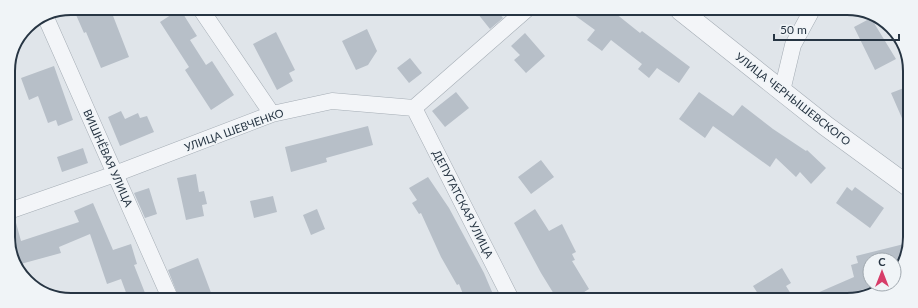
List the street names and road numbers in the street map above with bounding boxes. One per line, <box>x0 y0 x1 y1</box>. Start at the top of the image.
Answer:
street label: УЛИЦА ЧЕРНЫШЕВСКОГО <box>733 50 854 148</box>
street label: УЛИЦА ШЕВЧЕНКО <box>182 105 285 154</box>
street label: ВИШНЁВАЯ УЛИЦА <box>81 107 136 209</box>
street label: ДЕПУТАТСКАЯ УЛИЦА <box>431 148 497 260</box>

